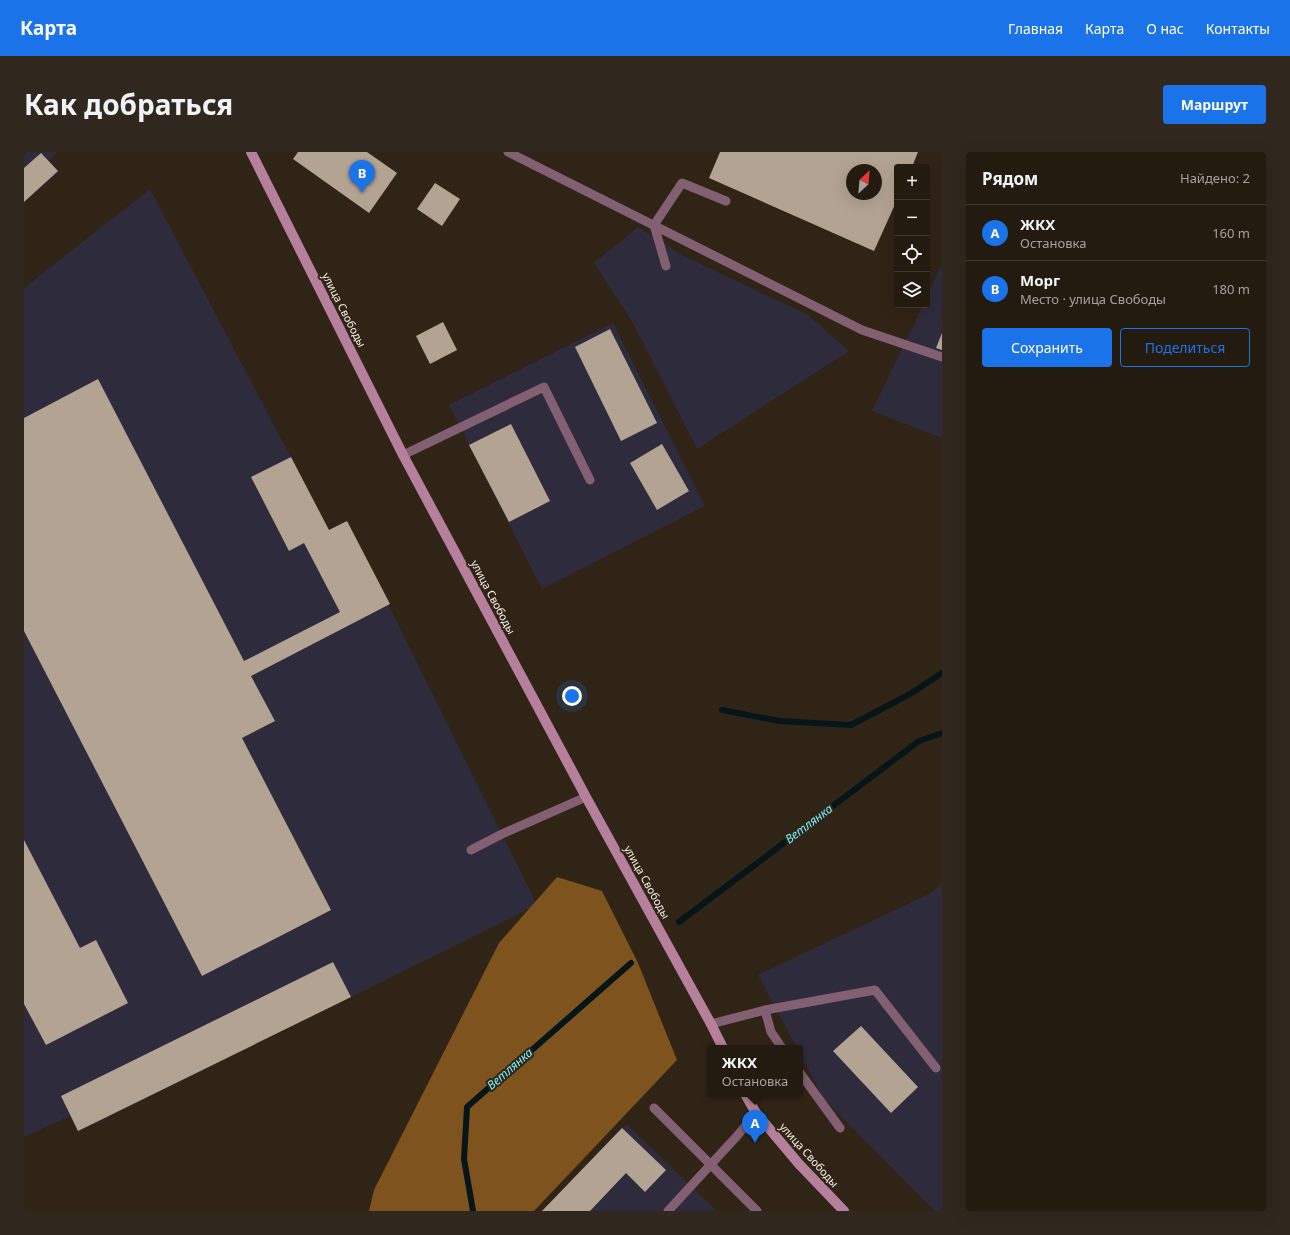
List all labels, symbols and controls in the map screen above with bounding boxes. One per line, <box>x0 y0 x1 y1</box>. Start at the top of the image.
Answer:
text: Карта <box>20 15 77 41</box>
text: Главная <box>1008 19 1063 38</box>
text: Карта <box>1085 19 1124 38</box>
text: О нас <box>1146 19 1184 38</box>
text: Контакты <box>1206 19 1270 38</box>
text: Как добраться <box>24 85 233 123</box>
button: Маршрут <box>1163 85 1266 124</box>
pin: B <box>349 160 375 193</box>
north arrow <box>846 164 882 200</box>
map controls <box>894 164 930 308</box>
button: + <box>894 164 930 200</box>
text: Рядом <box>982 167 1038 190</box>
text: Найдено: 2 <box>1180 169 1250 187</box>
button: − <box>894 200 930 236</box>
text: ЖКХ <box>1020 214 1055 234</box>
text: A <box>991 224 1000 242</box>
text: 160 m <box>1212 224 1250 242</box>
text: Остановка <box>1020 234 1086 252</box>
button: locate <box>894 236 930 272</box>
street label: улица Свободы <box>319 270 370 350</box>
text: Морг <box>1020 270 1060 290</box>
button: layers <box>894 272 930 308</box>
text: B <box>991 280 999 298</box>
text: 180 m <box>1212 280 1250 298</box>
text: Место · улица Свободы <box>1020 290 1166 308</box>
button: Сохранить <box>982 328 1112 367</box>
button: Поделиться <box>1120 328 1250 367</box>
street label: улица Свободы <box>468 557 519 636</box>
your location <box>562 686 582 706</box>
water label: Ветлянка <box>781 800 836 847</box>
street label: улица Свободы <box>621 842 674 921</box>
water label: Ветлянка <box>483 1044 536 1093</box>
popup <box>707 1045 803 1097</box>
text: ЖКХ <box>722 1052 757 1072</box>
text: Остановка <box>722 1072 788 1090</box>
pin: A <box>742 1110 768 1143</box>
street label: улица Свободы <box>776 1119 842 1190</box>

